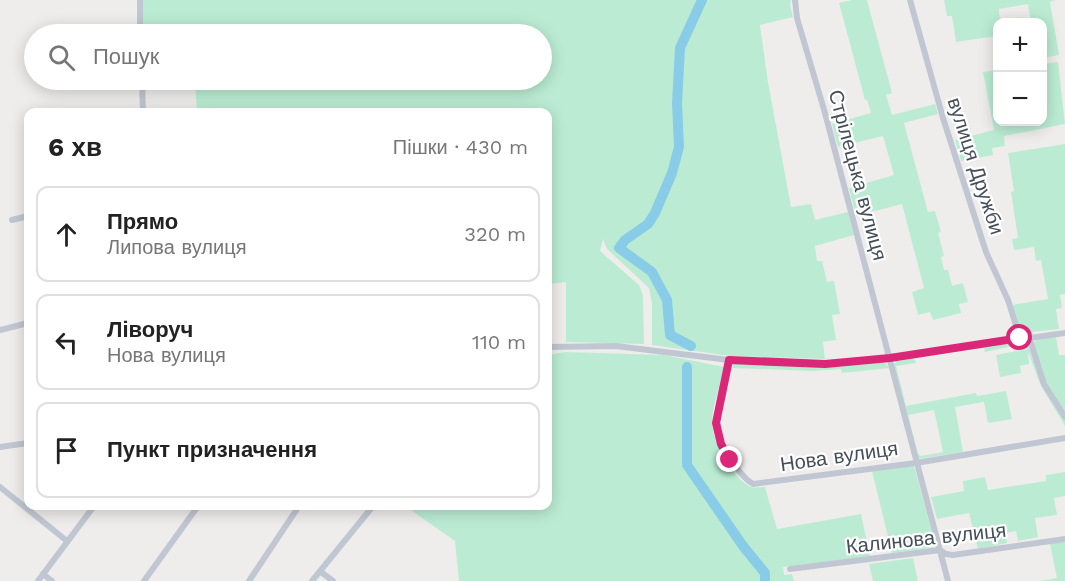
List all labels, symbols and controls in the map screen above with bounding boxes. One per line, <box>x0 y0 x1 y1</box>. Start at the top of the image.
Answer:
map controls <box>993 18 1047 126</box>
button: + <box>993 18 1047 72</box>
search box <box>24 24 552 90</box>
icon: search <box>45 41 78 74</box>
text: Пошук <box>93 44 159 69</box>
button: − <box>993 72 1047 126</box>
street label: Стрілецька вулиця <box>824 87 892 263</box>
street label: вулиця Дружби <box>943 94 1009 238</box>
text: 6 хв <box>48 132 102 162</box>
text: Пішки · 430 m <box>393 135 528 159</box>
text: Прямо <box>107 209 178 234</box>
icon: ahead <box>50 218 83 251</box>
text: 320 m <box>464 222 526 246</box>
text: Липова вулиця <box>107 235 246 259</box>
text: Ліворуч <box>107 317 193 342</box>
route start <box>1006 324 1032 350</box>
icon: left <box>50 326 83 359</box>
text: 110 m <box>472 330 526 354</box>
text: Нова вулиця <box>107 343 226 367</box>
icon: arrive <box>50 434 83 467</box>
street label: Нова вулиця <box>779 436 899 476</box>
text: Пункт призначення <box>107 437 317 462</box>
route end <box>716 446 742 472</box>
street label: Калинова вулиця <box>845 518 1007 558</box>

